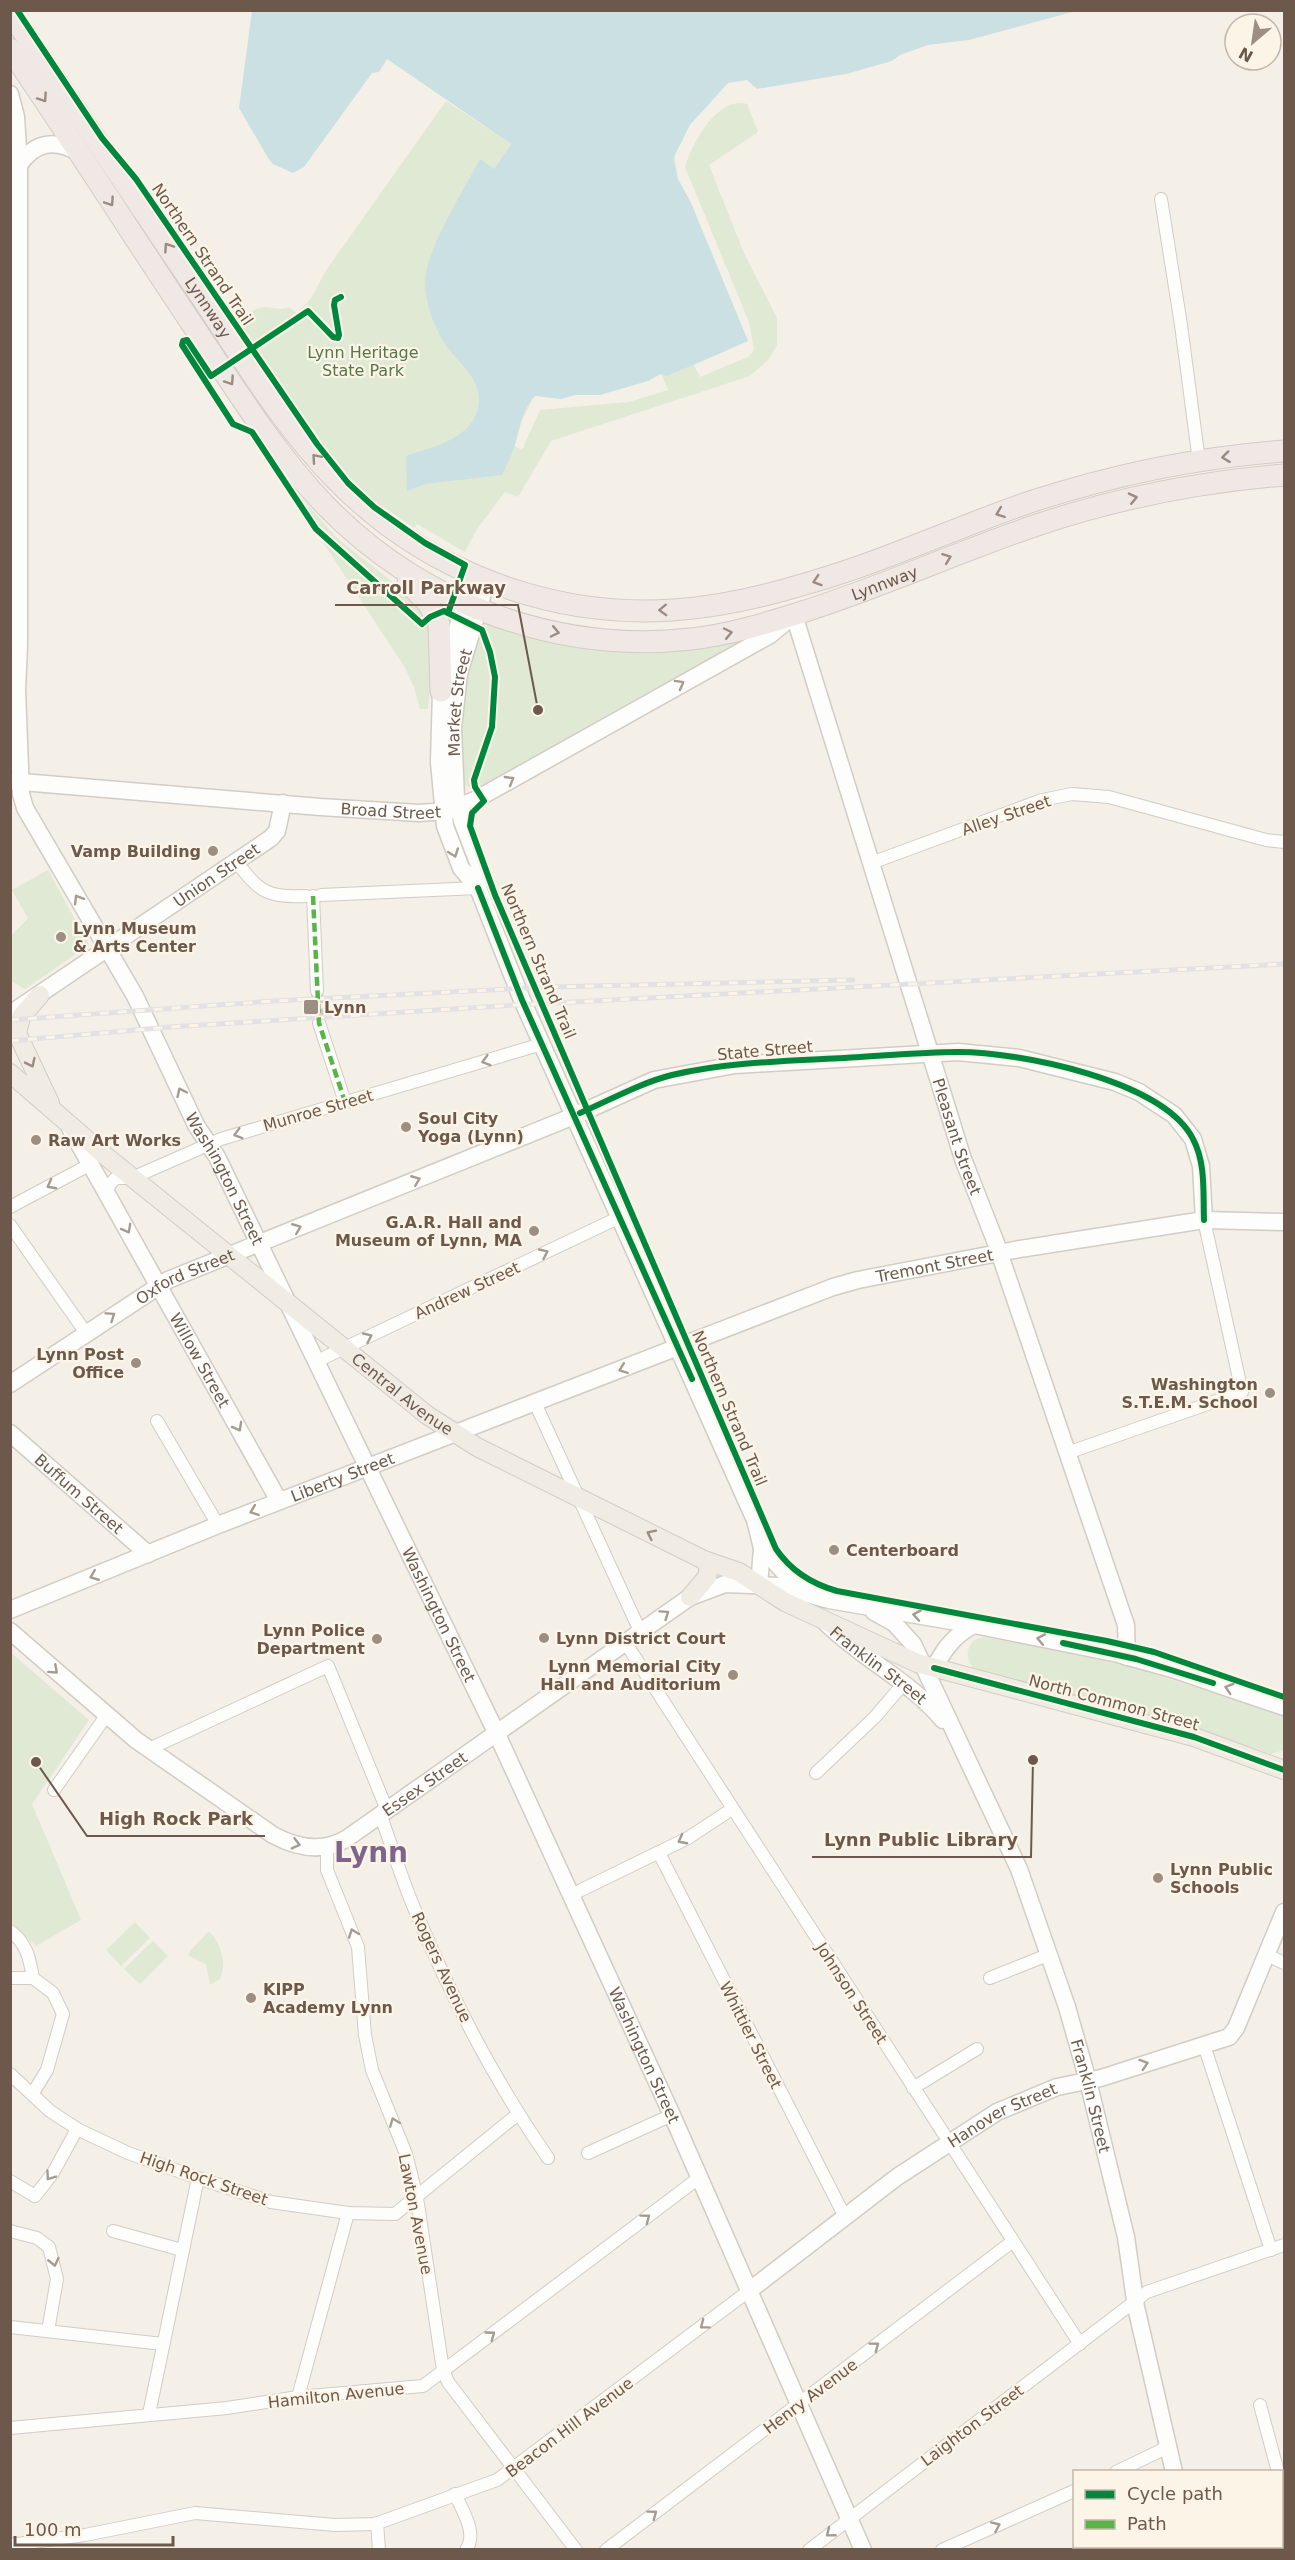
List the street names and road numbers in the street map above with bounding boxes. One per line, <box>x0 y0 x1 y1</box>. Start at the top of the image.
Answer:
street label: Northern Strand Trail <box>148 180 257 329</box>
street label: Lynnway <box>181 274 235 342</box>
street label: Lynnway <box>849 562 921 605</box>
street label: Market Street <box>444 646 476 757</box>
street label: Alley Street <box>959 791 1053 840</box>
street label: Broad Street <box>340 799 442 823</box>
street label: Union Street <box>170 839 263 911</box>
street label: Northern Strand Trail <box>497 881 580 1042</box>
street label: State Street <box>716 1037 814 1064</box>
street label: Pleasant Street <box>928 1076 985 1198</box>
street label: Munroe Street <box>261 1086 375 1135</box>
street label: Washington Street <box>181 1109 267 1248</box>
street label: Oxford Street <box>132 1245 237 1309</box>
street label: Tremont Street <box>873 1245 995 1287</box>
street label: Andrew Street <box>411 1258 523 1323</box>
street label: Willow Street <box>166 1310 234 1411</box>
street label: Northern Strand Trail <box>688 1328 771 1489</box>
street label: Central Avenue <box>348 1349 456 1439</box>
street label: Liberty Street <box>288 1449 397 1506</box>
street label: Buffum Street <box>31 1450 127 1538</box>
street label: Washington Street <box>398 1544 479 1685</box>
street label: Franklin Street <box>826 1623 931 1708</box>
street label: North Common Street <box>1027 1671 1201 1734</box>
street label: Essex Street <box>379 1748 471 1821</box>
street label: Rogers Avenue <box>408 1909 475 2025</box>
street label: Johnson Street <box>811 1938 891 2047</box>
street label: Whittier Street <box>715 1979 786 2092</box>
street label: Washington Street <box>605 1984 683 2126</box>
street label: Franklin Street <box>1067 2037 1114 2155</box>
street label: Hanover Street <box>944 2079 1060 2152</box>
street label: High Rock Street <box>137 2148 270 2209</box>
street label: Lawton Avenue <box>394 2152 437 2276</box>
street label: Henry Avenue <box>760 2355 861 2438</box>
street label: Beacon Hill Avenue <box>502 2373 637 2481</box>
street label: Hamilton Avenue <box>267 2379 405 2412</box>
street label: Laighton Street <box>917 2381 1027 2470</box>

